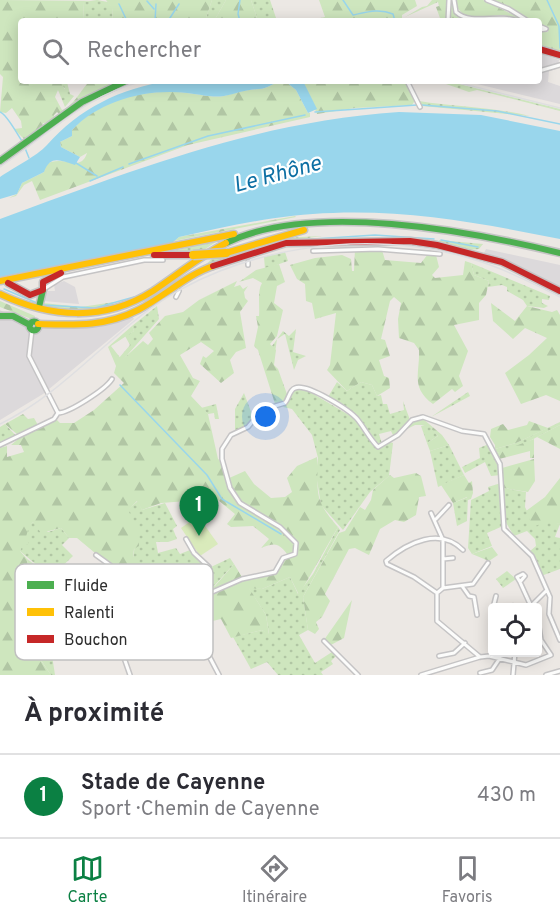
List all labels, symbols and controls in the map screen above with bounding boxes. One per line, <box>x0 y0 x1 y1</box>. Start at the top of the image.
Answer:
search box <box>18 18 542 84</box>
icon: search <box>39 35 72 68</box>
text: Rechercher <box>87 38 201 65</box>
water label: Le Rhône <box>231 151 325 200</box>
your location <box>251 402 280 431</box>
pin: 1 <box>180 486 218 536</box>
legend <box>15 564 213 660</box>
text: Fluide <box>64 577 108 597</box>
map controls <box>488 603 542 657</box>
button: locate <box>488 603 542 657</box>
text: Ralenti <box>64 604 114 624</box>
text: Bouchon <box>64 631 128 651</box>
text: À proximité <box>24 698 164 731</box>
text: Stade de Cayenne <box>81 770 265 797</box>
text: 1 <box>40 783 48 809</box>
text: 430 m <box>477 783 536 809</box>
text: Sport · Chemin de Cayenne <box>81 797 320 823</box>
tab: Carte <box>67 852 107 908</box>
tab: Itinéraire <box>242 852 307 908</box>
tab: Favoris <box>442 852 493 908</box>

